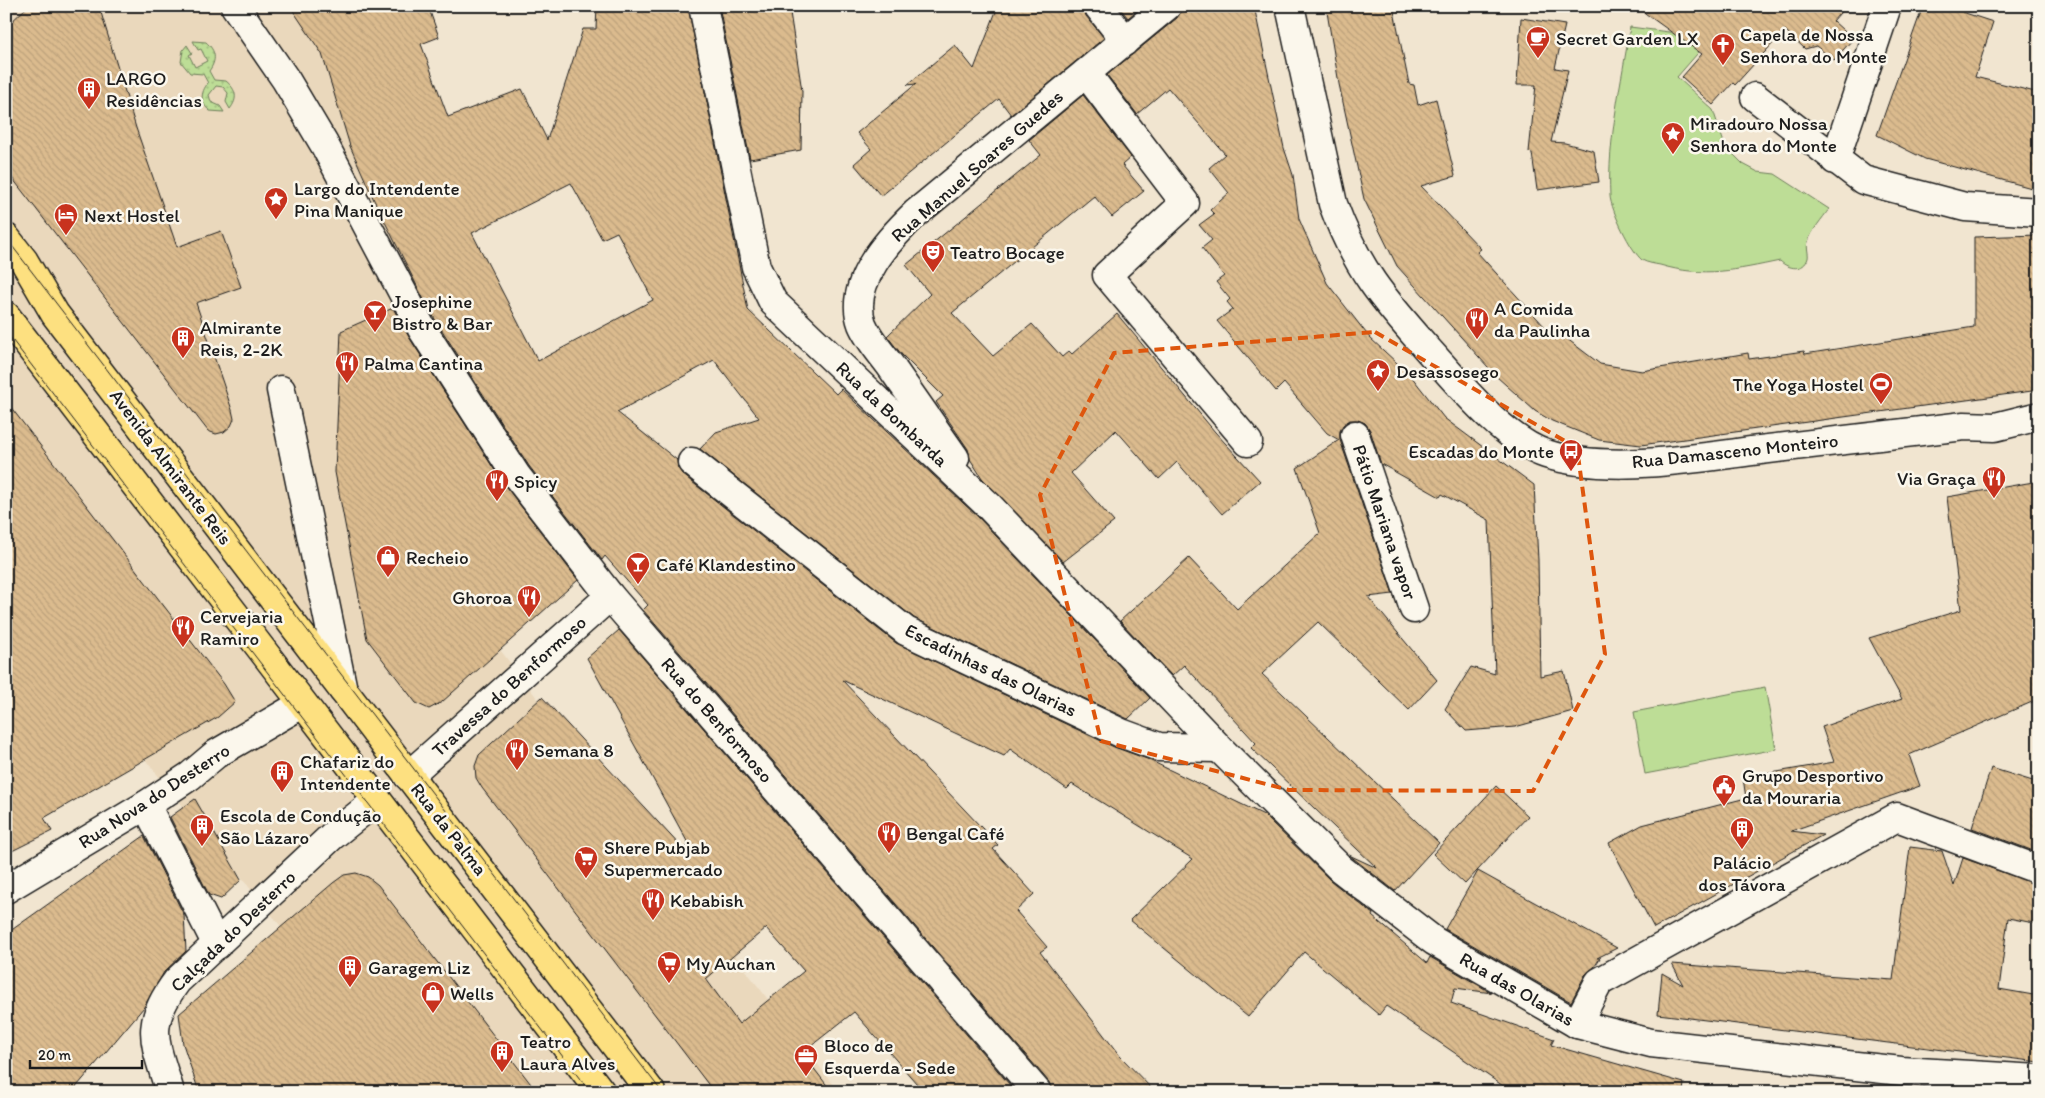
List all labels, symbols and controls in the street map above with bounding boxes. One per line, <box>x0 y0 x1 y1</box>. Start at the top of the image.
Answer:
place label: Capela de Nossa Senhora do Monte <box>1740 23 1887 68</box>
cafe icon: Secret Garden LX <box>1525 25 1551 59</box>
place label: Secret Garden LX <box>1556 27 1699 50</box>
church icon: Capela de Nossa Senhora do Monte <box>1710 32 1736 66</box>
place label: LARGO Residências <box>106 67 202 112</box>
building icon: LARGO Residências <box>76 76 102 110</box>
street label: Rua Manuel Soares Guedes <box>886 85 1068 247</box>
place label: Miradouro Nossa Senhora do Monte <box>1690 112 1837 157</box>
place icon: Miradouro Nossa Senhora do Monte <box>1660 121 1686 155</box>
place label: Largo do Intendente Pina Manique <box>294 177 460 222</box>
place icon: Largo do Intendente Pina Manique <box>263 186 289 220</box>
hotel icon: Next Hostel <box>53 202 79 236</box>
place label: Next Hostel <box>84 204 180 227</box>
theatre icon: Teatro Bocage <box>920 239 946 273</box>
place label: Teatro Bocage <box>950 241 1065 264</box>
place label: Josephine Bistro & Bar <box>392 290 493 335</box>
place label: A Comida da Paulinha <box>1494 297 1590 342</box>
bar icon: Josephine Bistro & Bar <box>362 299 388 333</box>
restaurant icon: A Comida da Paulinha <box>1464 306 1490 340</box>
place label: Almirante Reis, 2-2K <box>200 316 283 361</box>
building icon: Almirante Reis, 2-2K <box>170 325 196 359</box>
restaurant icon: Palma Cantina <box>334 350 360 384</box>
place label: Palma Cantina <box>364 352 483 375</box>
street label: Rua da Bombarda <box>831 356 953 472</box>
place icon: Desassosego <box>1365 358 1391 392</box>
place label: Desassosego <box>1396 360 1499 383</box>
sports icon: The Yoga Hostel <box>1868 371 1894 405</box>
place label: The Yoga Hostel <box>1733 373 1865 396</box>
street label: Avenida Almirante Reis <box>105 385 237 549</box>
street label: Rua Damasceno Monteiro <box>1631 429 1839 473</box>
bus stop icon: Escadas do Monte <box>1558 438 1584 472</box>
place label: Escadas do Monte <box>1408 440 1554 463</box>
street label: Pátio Mariana vapor <box>1348 441 1422 603</box>
restaurant icon: Via Graça <box>1981 465 2007 499</box>
place label: Via Graça <box>1897 467 1976 490</box>
restaurant icon: Spicy <box>484 468 510 502</box>
place label: Spicy <box>514 470 557 493</box>
shop icon: Recheio <box>375 544 401 578</box>
place label: Recheio <box>406 546 469 569</box>
bar icon: Café Klandestino <box>625 551 651 585</box>
place label: Café Klandestino <box>656 553 796 576</box>
restaurant icon: Ghoroa <box>516 584 542 618</box>
place label: Ghoroa <box>452 586 512 609</box>
place label: Cervejaria Ramiro <box>200 605 283 650</box>
street label: Travessa do Benformoso <box>427 611 591 761</box>
restaurant icon: Cervejaria Ramiro <box>170 614 196 648</box>
street label: Escadinhas das Olarias <box>901 618 1081 722</box>
street label: Rua do Benformoso <box>656 652 778 788</box>
restaurant icon: Semana 8 <box>504 737 530 771</box>
street label: Rua Nova do Desterro <box>74 738 234 854</box>
place label: Semana 8 <box>534 739 614 762</box>
place label: Chafariz do Intendente <box>300 750 394 795</box>
building icon: Chafariz do Intendente <box>269 759 295 793</box>
place label: Grupo Desportivo da Mouraria <box>1742 764 1884 809</box>
public building icon: Grupo Desportivo da Mouraria <box>1711 773 1737 807</box>
street label: Rua da Palma <box>406 778 492 880</box>
place label: Escola de Condução São Lázaro <box>220 804 381 849</box>
building icon: Escola de Condução São Lázaro <box>189 813 215 847</box>
building icon: Palácio dos Távora <box>1729 816 1755 850</box>
restaurant icon: Bengal Café <box>876 820 902 854</box>
place label: Bengal Café <box>906 822 1005 845</box>
place label: Shere Pubjab Supermercado <box>604 836 723 881</box>
supermarket icon: Shere Pubjab Supermercado <box>573 845 599 879</box>
place label: Palácio dos Távora <box>1698 851 1786 896</box>
street label: Calçada do Desterro <box>165 865 301 997</box>
restaurant icon: Kebabish <box>640 887 666 921</box>
place label: Kebabish <box>670 889 745 912</box>
street label: Rua das Olarias <box>1456 947 1578 1031</box>
supermarket icon: My Auchan <box>656 950 682 984</box>
place label: My Auchan <box>686 952 776 975</box>
building icon: Garagem Liz <box>337 954 363 988</box>
place label: Garagem Liz <box>368 956 470 979</box>
shop icon: Wells <box>420 980 446 1014</box>
place label: Wells <box>450 982 494 1005</box>
place label: Teatro Laura Alves <box>520 1030 615 1075</box>
place label: Bloco de Esquerda - Sede <box>824 1034 956 1079</box>
scale bar <box>30 1038 142 1070</box>
building icon: Teatro Laura Alves <box>489 1039 515 1073</box>
office icon: Bloco de Esquerda - Sede <box>793 1043 819 1077</box>
text: 20 m <box>38 1046 72 1064</box>

